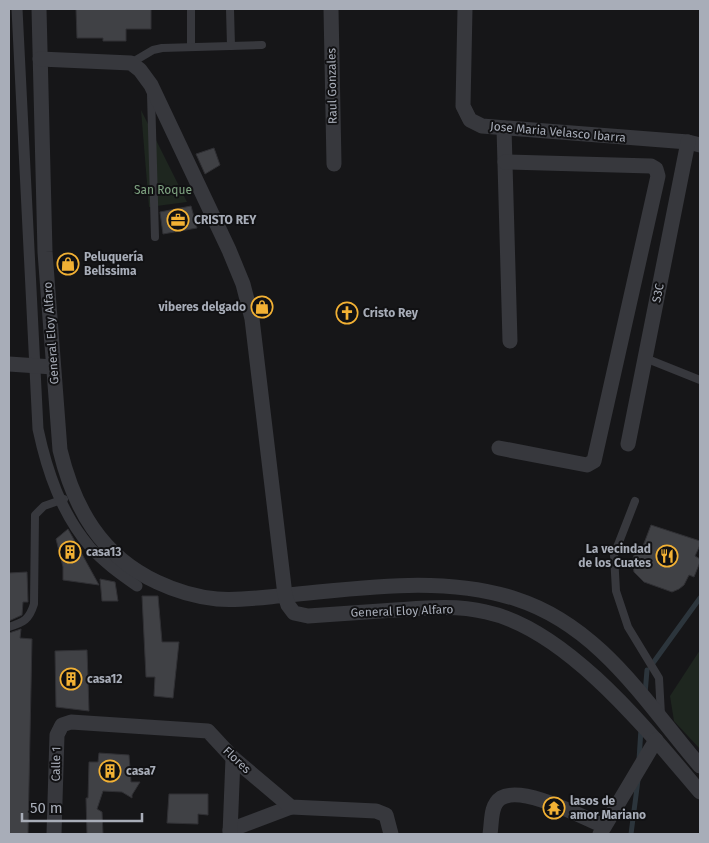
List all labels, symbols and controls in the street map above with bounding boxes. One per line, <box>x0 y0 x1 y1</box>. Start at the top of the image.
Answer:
street label: Raul Gonzales <box>324 47 340 124</box>
street label: Jose Maria Velasco Ibarra <box>490 119 626 145</box>
park label: San Roque <box>134 183 192 197</box>
office icon: CRISTO REY <box>166 208 190 232</box>
place label: CRISTO REY <box>194 213 257 227</box>
place label: Peluquería Belissima <box>84 250 144 278</box>
shop icon: Peluquería Belissima <box>56 252 80 276</box>
street label: General Eloy Alfaro <box>40 281 62 385</box>
street label: S3C <box>649 282 667 304</box>
shop icon: viberes delgado <box>250 295 274 319</box>
place label: viberes delgado <box>157 300 246 314</box>
church icon: Cristo Rey <box>335 301 359 325</box>
place label: Cristo Rey <box>363 306 419 320</box>
building icon: casa13 <box>58 540 82 564</box>
place label: La vecindad de los Cuates <box>578 542 651 570</box>
restaurant icon: La vecindad de los Cuates <box>655 544 679 568</box>
place label: casa13 <box>86 545 122 559</box>
street label: General Eloy Alfaro <box>350 602 454 620</box>
building icon: casa12 <box>59 667 83 691</box>
place label: casa12 <box>87 672 123 686</box>
street label: Flores <box>220 744 254 777</box>
street label: Calle 1 <box>49 746 63 782</box>
building icon: casa7 <box>98 759 122 783</box>
place label: casa7 <box>126 764 156 778</box>
scale bar <box>22 790 142 822</box>
place label: lasos de amor Mariano <box>570 794 646 822</box>
temple icon: lasos de amor Mariano <box>542 796 566 820</box>
text: 50 m <box>30 799 63 817</box>

